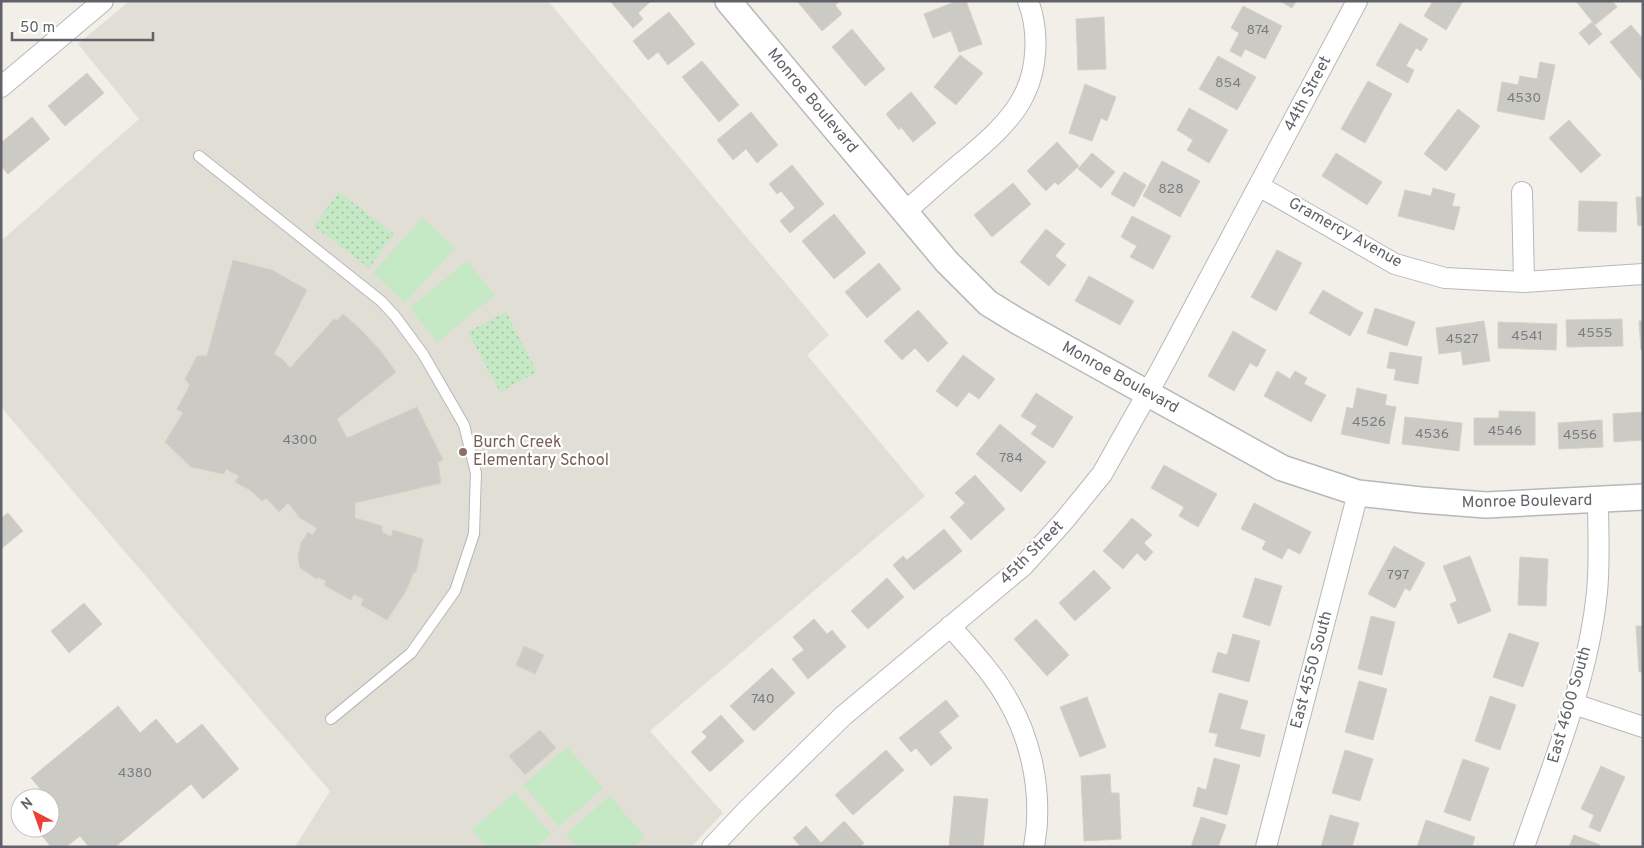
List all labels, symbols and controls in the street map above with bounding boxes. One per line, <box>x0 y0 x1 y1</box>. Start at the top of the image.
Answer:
scale bar <box>12 10 154 42</box>
text: 50 m <box>20 19 55 38</box>
house number: 874 <box>1246 22 1270 39</box>
street label: Monroe Boulevard <box>762 45 862 157</box>
street label: 44th Street <box>1280 53 1336 135</box>
house number: 854 <box>1215 75 1241 92</box>
house number: 4530 <box>1507 90 1541 107</box>
house number: 828 <box>1158 181 1184 198</box>
street label: Gramercy Avenue <box>1285 193 1405 273</box>
house number: 4555 <box>1578 325 1612 342</box>
house number: 4541 <box>1511 328 1543 345</box>
house number: 4527 <box>1445 331 1479 348</box>
street label: Monroe Boulevard <box>1058 338 1182 418</box>
house number: 4526 <box>1352 414 1386 431</box>
house number: 4546 <box>1488 423 1522 440</box>
house number: 4536 <box>1415 426 1449 443</box>
house number: 4556 <box>1563 427 1597 444</box>
house number: 4300 <box>283 432 317 449</box>
place label: Burch Creek Elementary School <box>473 433 609 471</box>
marker: Burch Creek Elementary School <box>457 446 469 458</box>
house number: 784 <box>999 450 1023 467</box>
street label: Monroe Boulevard <box>1461 491 1593 513</box>
street label: 45th Street <box>996 517 1068 589</box>
house number: 797 <box>1387 567 1409 584</box>
street label: East 4550 South <box>1287 609 1337 731</box>
street label: East 4600 South <box>1544 644 1596 766</box>
house number: 740 <box>751 691 775 708</box>
house number: 4380 <box>118 765 152 782</box>
north arrow <box>10 788 60 838</box>
text: N <box>18 795 37 814</box>

